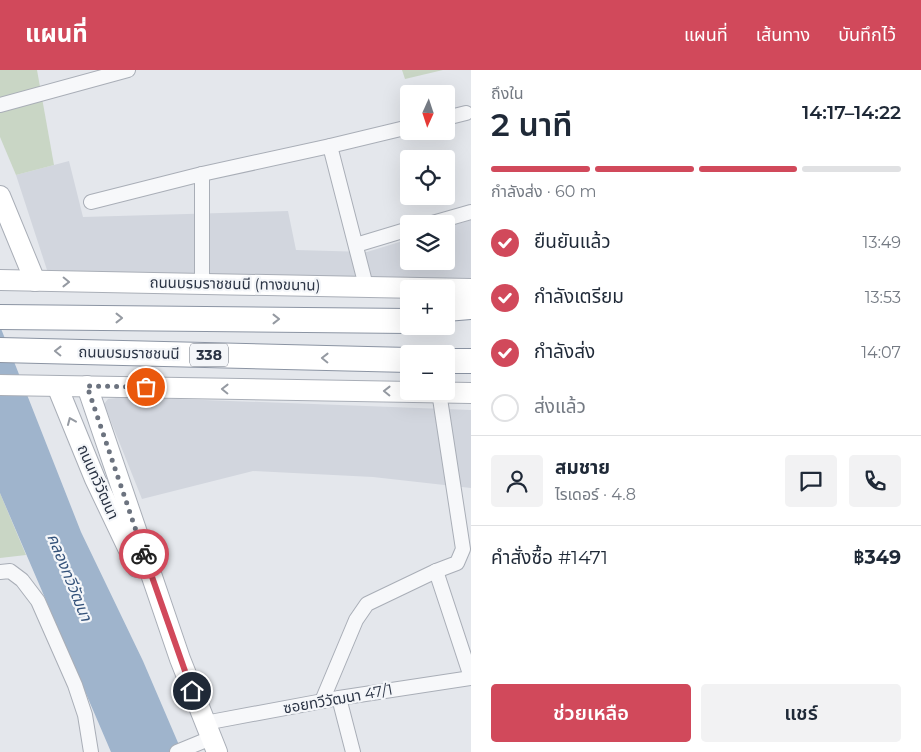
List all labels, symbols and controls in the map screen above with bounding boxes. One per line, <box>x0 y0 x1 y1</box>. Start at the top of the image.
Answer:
text: แผนที่ <box>25 19 88 48</box>
text: แผนที่ <box>684 24 728 46</box>
text: เส้นทาง <box>756 24 810 46</box>
text: บันทึกไว้ <box>838 24 896 46</box>
text: ถึงใน <box>491 84 524 103</box>
north arrow <box>400 85 455 140</box>
map controls <box>400 85 455 400</box>
text: 14:17–14:22 <box>802 101 901 124</box>
text: 2 นาที <box>491 105 573 144</box>
button: locate <box>400 150 455 205</box>
text: กำลังส่ง · 60 m <box>491 182 597 201</box>
button: layers <box>400 215 455 270</box>
icon: check <box>491 229 519 257</box>
text: ยืนยันแล้ว <box>534 230 611 253</box>
text: 13:49 <box>863 233 901 252</box>
street label: ถนนบรมราชชนนี (ทางขนาน) <box>149 273 321 294</box>
one-way arrow <box>62 277 70 287</box>
button: + <box>400 280 455 335</box>
icon: check <box>491 284 519 312</box>
text: กำลังเตรียม <box>534 285 624 308</box>
text: 13:53 <box>865 288 901 307</box>
one-way arrow <box>116 313 123 323</box>
one-way arrow <box>272 314 280 324</box>
icon: check <box>491 339 519 367</box>
text: กำลังส่ง <box>534 340 595 363</box>
street label: ถนนบรมราชชนนี <box>78 342 180 363</box>
text: 14:07 <box>861 343 901 362</box>
road number: 338 <box>190 344 228 366</box>
button: − <box>400 345 455 400</box>
one-way arrow <box>53 346 61 356</box>
one-way arrow <box>321 352 329 363</box>
pin <box>125 366 167 408</box>
icon: bag <box>132 373 160 401</box>
one-way arrow <box>221 383 229 394</box>
one-way arrow <box>383 386 391 397</box>
text: ส่งแล้ว <box>534 395 586 418</box>
one-way arrow <box>67 417 78 426</box>
street label: ถนนทวีวัฒนา <box>73 441 123 522</box>
button: person <box>491 455 543 507</box>
button: chat <box>785 455 837 507</box>
button: phone <box>849 455 901 507</box>
text: สมชาย <box>555 456 610 479</box>
text: ไรเดอร์ · 4.8 <box>555 485 636 504</box>
courier <box>119 529 169 579</box>
water label: คลองทวีวัฒนา <box>43 531 96 625</box>
icon: bike <box>130 540 158 568</box>
text: คำสั่งซื้อ #1471 <box>491 546 608 569</box>
text: ฿349 <box>854 546 901 569</box>
pin <box>171 670 213 712</box>
icon: home <box>178 677 206 705</box>
street label: ซอยทวีวัฒนา 47/1 <box>282 680 394 717</box>
button: ช่วยเหลือ <box>491 684 691 742</box>
button: แชร์ <box>701 684 901 742</box>

